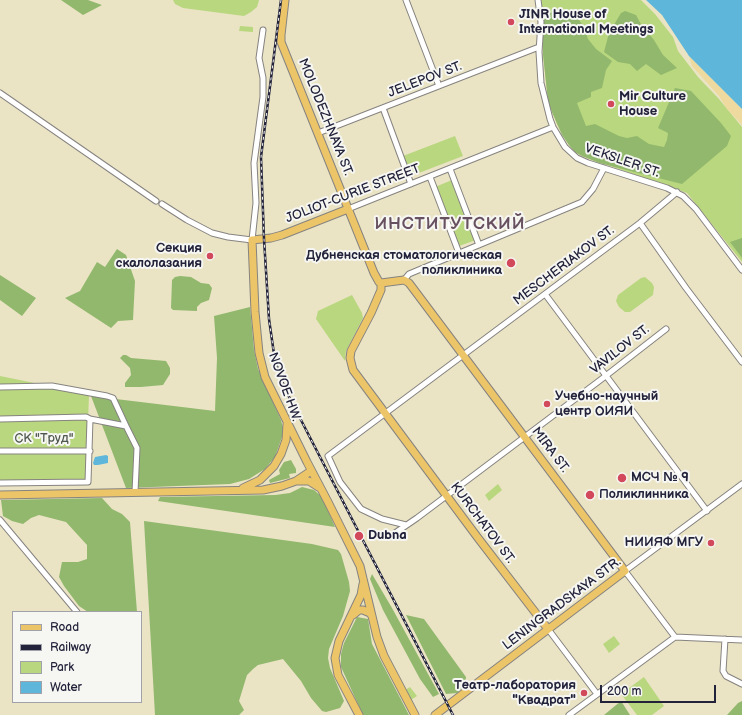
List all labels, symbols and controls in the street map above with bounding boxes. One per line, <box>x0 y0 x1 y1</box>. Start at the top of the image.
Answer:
place label: JINR House of International Meetings <box>519 7 653 38</box>
marker: JINR House of International Meetings <box>506 17 516 27</box>
street label: MOLODEZHNAYA ST. <box>294 56 356 178</box>
street label: JELEPOV ST. <box>386 59 464 101</box>
place label: Mir Culture House <box>619 89 686 120</box>
marker: Mir Culture House <box>606 99 616 109</box>
street label: VEKSLER ST. <box>582 141 662 181</box>
street label: JOLIOT-CURIE STREET <box>284 161 422 227</box>
district label: ИНСТИТУТСКИЙ <box>374 215 526 235</box>
street label: MESCHERIAKOV ST. <box>511 223 617 309</box>
place label: Секция скалолазания <box>116 241 202 272</box>
place label: Дубненская стоматологическая поликлиника <box>306 248 502 279</box>
marker: Секция скалолазания <box>205 251 215 261</box>
marker: Дубненская стоматологическая поликлиника <box>505 257 517 269</box>
street label: VAVILOV ST. <box>587 322 653 378</box>
street label: NOVOE HW. <box>264 351 304 423</box>
place label: Учебно-научный центр ОИЯИ <box>555 389 658 420</box>
marker: Учебно-научный центр ОИЯИ <box>542 399 552 409</box>
street label: MIRA ST. <box>528 424 572 476</box>
park label: СК "Труд" <box>14 431 74 447</box>
place label: МСЧ № 9 <box>631 470 689 486</box>
marker: МСЧ № 9 <box>616 472 628 484</box>
street label: KURCHATOV ST. <box>447 479 517 567</box>
place label: Поликлинника <box>599 487 689 503</box>
marker: Поликлинника <box>584 489 596 501</box>
place label: Dubna <box>368 528 407 544</box>
marker: Dubna <box>353 530 365 542</box>
place label: НИИЯФ МГУ <box>624 535 703 551</box>
marker: НИИЯФ МГУ <box>706 538 716 548</box>
street label: LENINGRADSKAYA STR. <box>500 554 624 654</box>
legend <box>12 611 142 703</box>
text: Road <box>50 620 79 635</box>
text: Railway <box>50 640 91 655</box>
text: Park <box>50 660 74 675</box>
scale bar <box>602 677 718 703</box>
place label: Театр-лаборатория "Квадрат" <box>454 678 576 709</box>
text: Water <box>50 680 82 695</box>
text: 200 m <box>607 684 641 699</box>
marker: Театр-лаборатория "Квадрат" <box>579 688 589 698</box>

